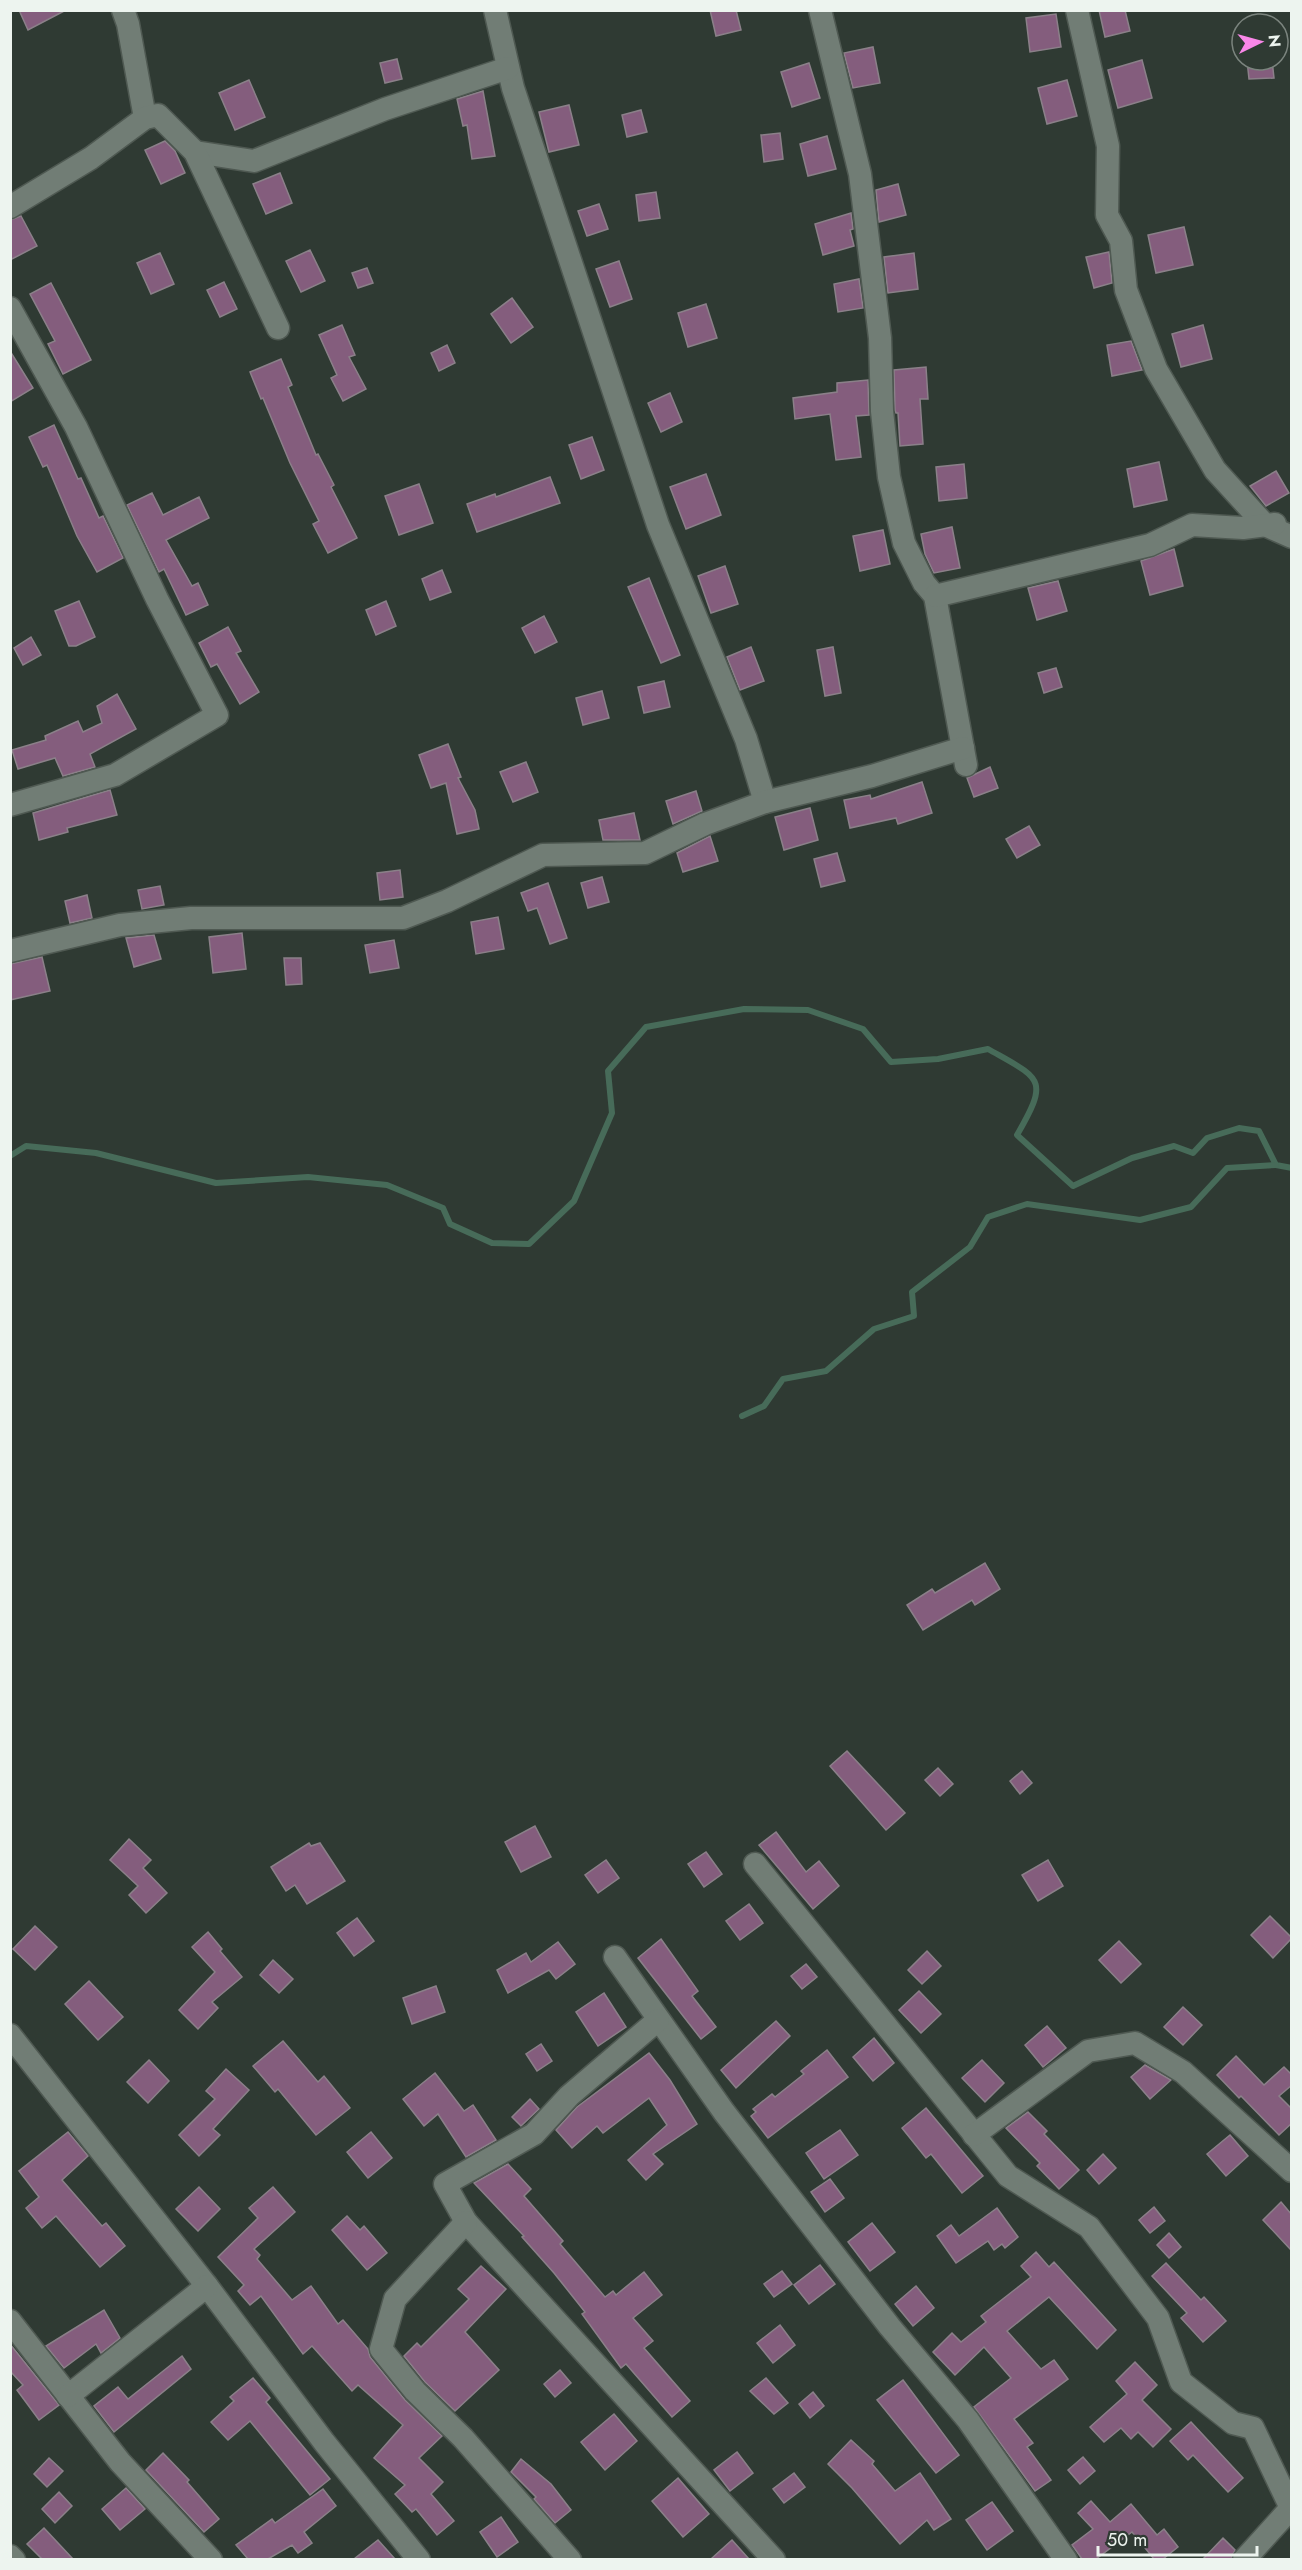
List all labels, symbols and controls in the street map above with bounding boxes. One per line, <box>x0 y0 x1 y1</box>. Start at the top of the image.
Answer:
north arrow <box>1230 12 1290 72</box>
text: N <box>1262 33 1286 48</box>
scale bar <box>1098 2519 1257 2557</box>
text: 50 m <box>1107 2527 1147 2553</box>

